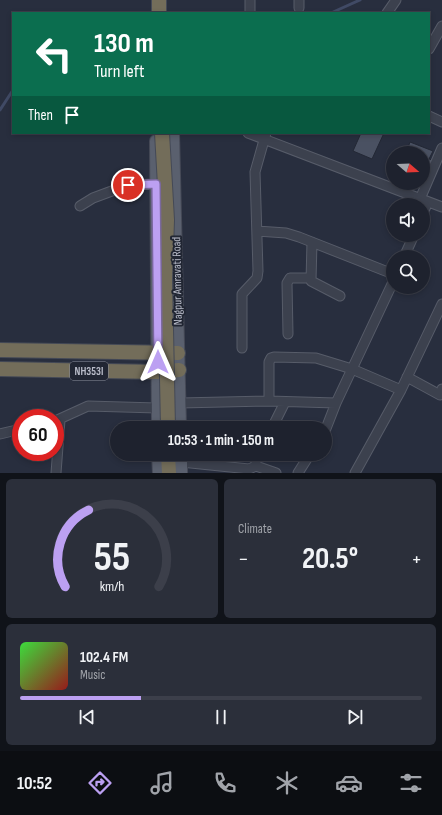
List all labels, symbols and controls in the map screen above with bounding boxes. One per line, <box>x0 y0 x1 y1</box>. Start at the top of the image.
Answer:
text: 130 m <box>94 27 154 60</box>
icon: left <box>28 28 80 80</box>
text: Turn left <box>94 61 145 82</box>
icon: arrive <box>61 104 83 126</box>
text: Then <box>28 106 53 125</box>
north arrow <box>386 146 430 190</box>
map controls <box>386 146 430 294</box>
pin <box>111 168 145 202</box>
icon: arrive <box>117 174 139 196</box>
button: sound <box>386 198 430 242</box>
street label: Nagpur Amravati Road <box>169 237 186 325</box>
button: search <box>386 250 430 294</box>
position arrow <box>137 341 179 383</box>
road number: NH353I <box>70 362 108 380</box>
speed limit sign: 60 <box>12 409 64 461</box>
text: 10:53 · 1 min · 150 m <box>168 431 274 450</box>
text: Climate <box>238 521 272 537</box>
text: 55 <box>94 532 130 581</box>
text: 20.5° <box>302 541 358 577</box>
text: − <box>238 546 249 573</box>
text: + <box>411 546 422 573</box>
text: km/h <box>100 577 124 594</box>
text: 102.4 FM <box>80 648 128 667</box>
text: Music <box>80 667 105 683</box>
icon: previous <box>76 706 98 728</box>
icon: pause <box>210 706 232 728</box>
icon: next <box>344 706 366 728</box>
icon: directions <box>86 769 114 797</box>
icon: music <box>148 769 176 797</box>
icon: phone <box>211 769 239 797</box>
icon: climate <box>273 769 301 797</box>
icon: car <box>335 769 363 797</box>
icon: filters <box>397 769 425 797</box>
text: 10:52 <box>17 773 52 794</box>

